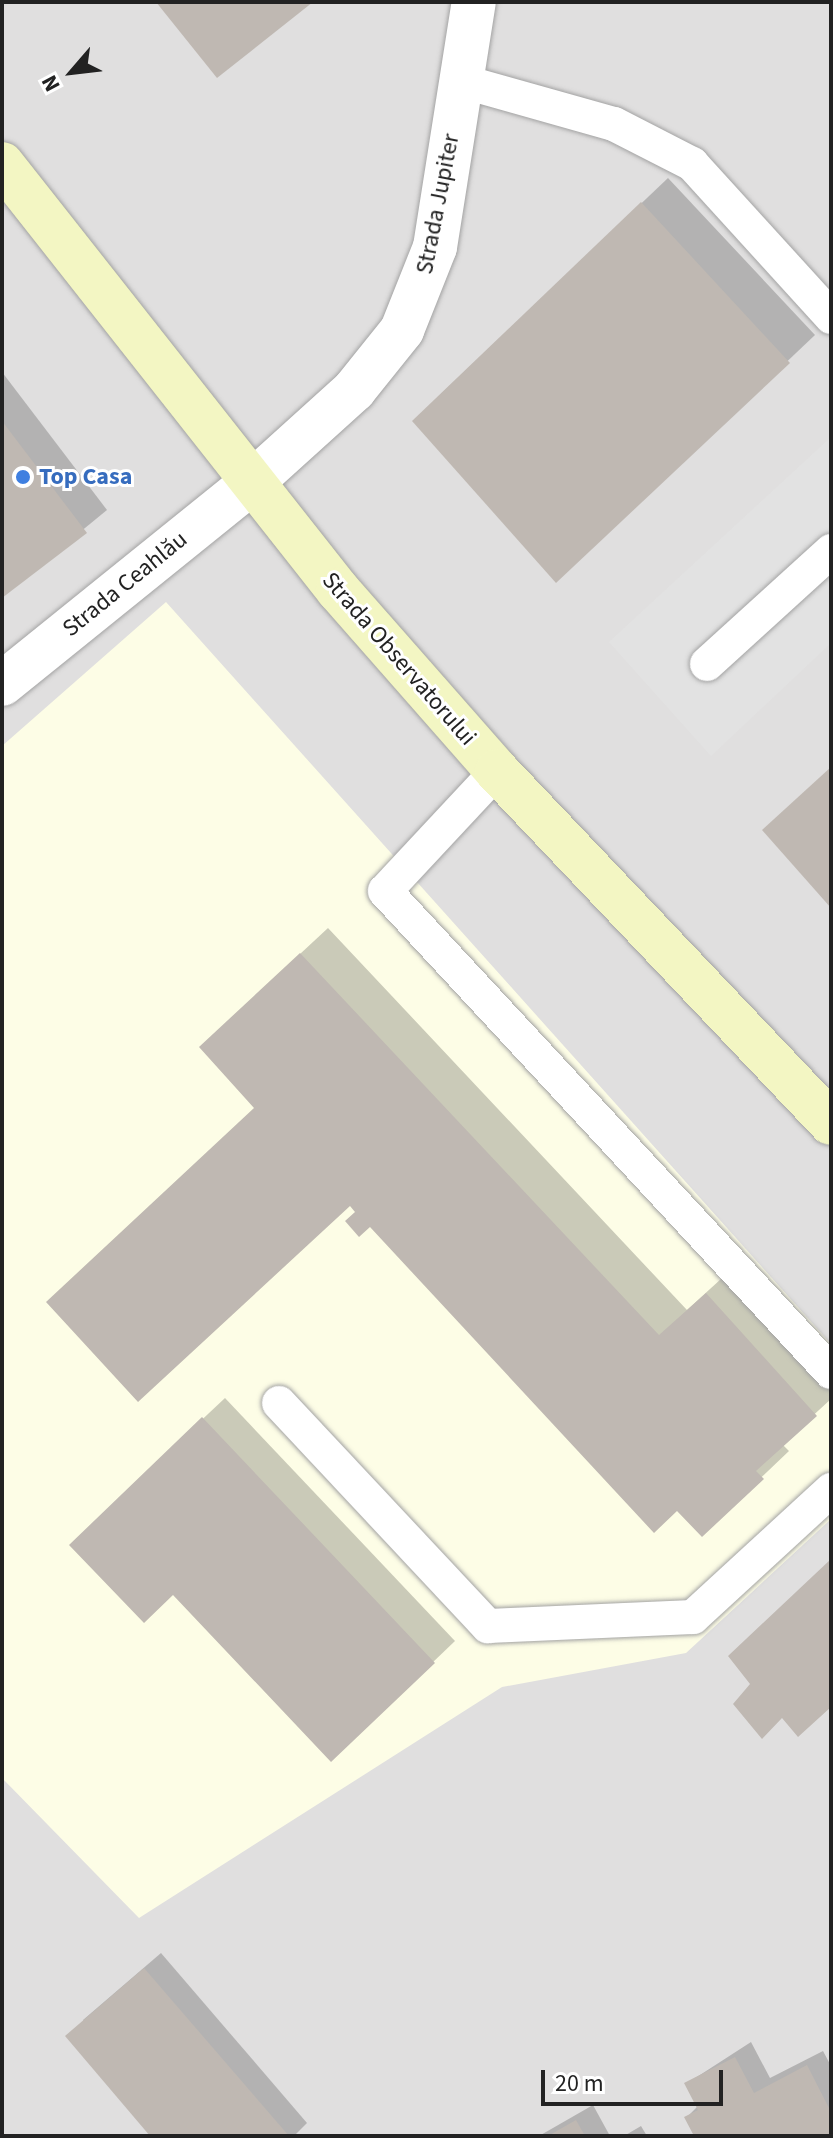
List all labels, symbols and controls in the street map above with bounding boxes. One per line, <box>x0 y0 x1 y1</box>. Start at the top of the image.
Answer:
north arrow <box>32 32 112 112</box>
text: N <box>33 69 68 97</box>
street label: Strada Jupiter <box>410 131 466 277</box>
place label: Top Casa <box>39 463 132 491</box>
marker: Top Casa <box>14 468 32 486</box>
street label: Strada Ceahlău <box>57 525 193 643</box>
street label: Strada Observatorului <box>316 566 482 752</box>
scale bar <box>545 2054 727 2104</box>
text: 20 m <box>555 2066 604 2101</box>

